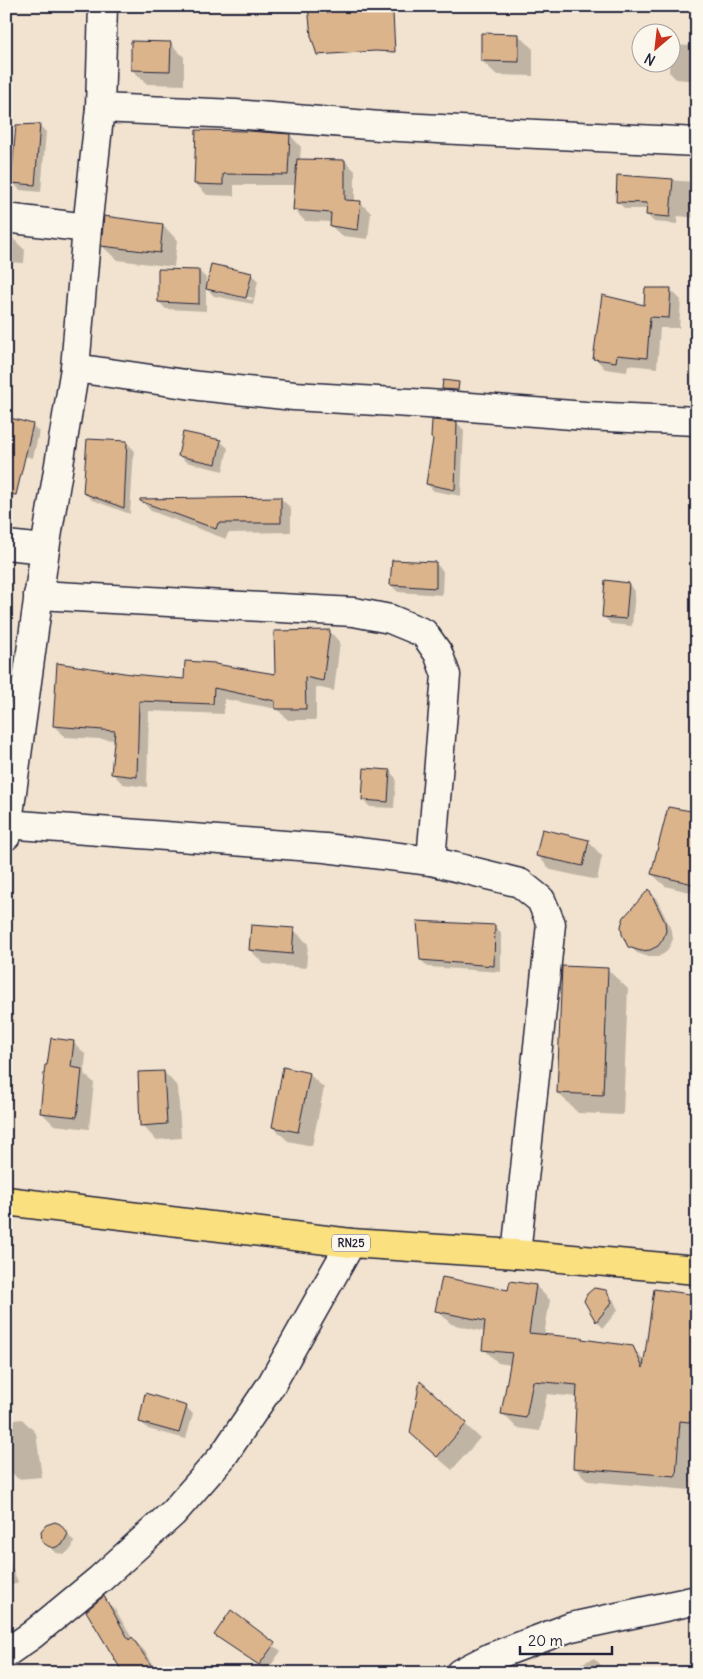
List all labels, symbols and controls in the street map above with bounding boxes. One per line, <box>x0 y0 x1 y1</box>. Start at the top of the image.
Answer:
north arrow <box>630 22 680 72</box>
text: N <box>641 49 658 70</box>
road number: RN25 <box>332 1234 370 1252</box>
scale bar <box>520 1624 613 1656</box>
text: 20 m <box>528 1631 563 1650</box>

